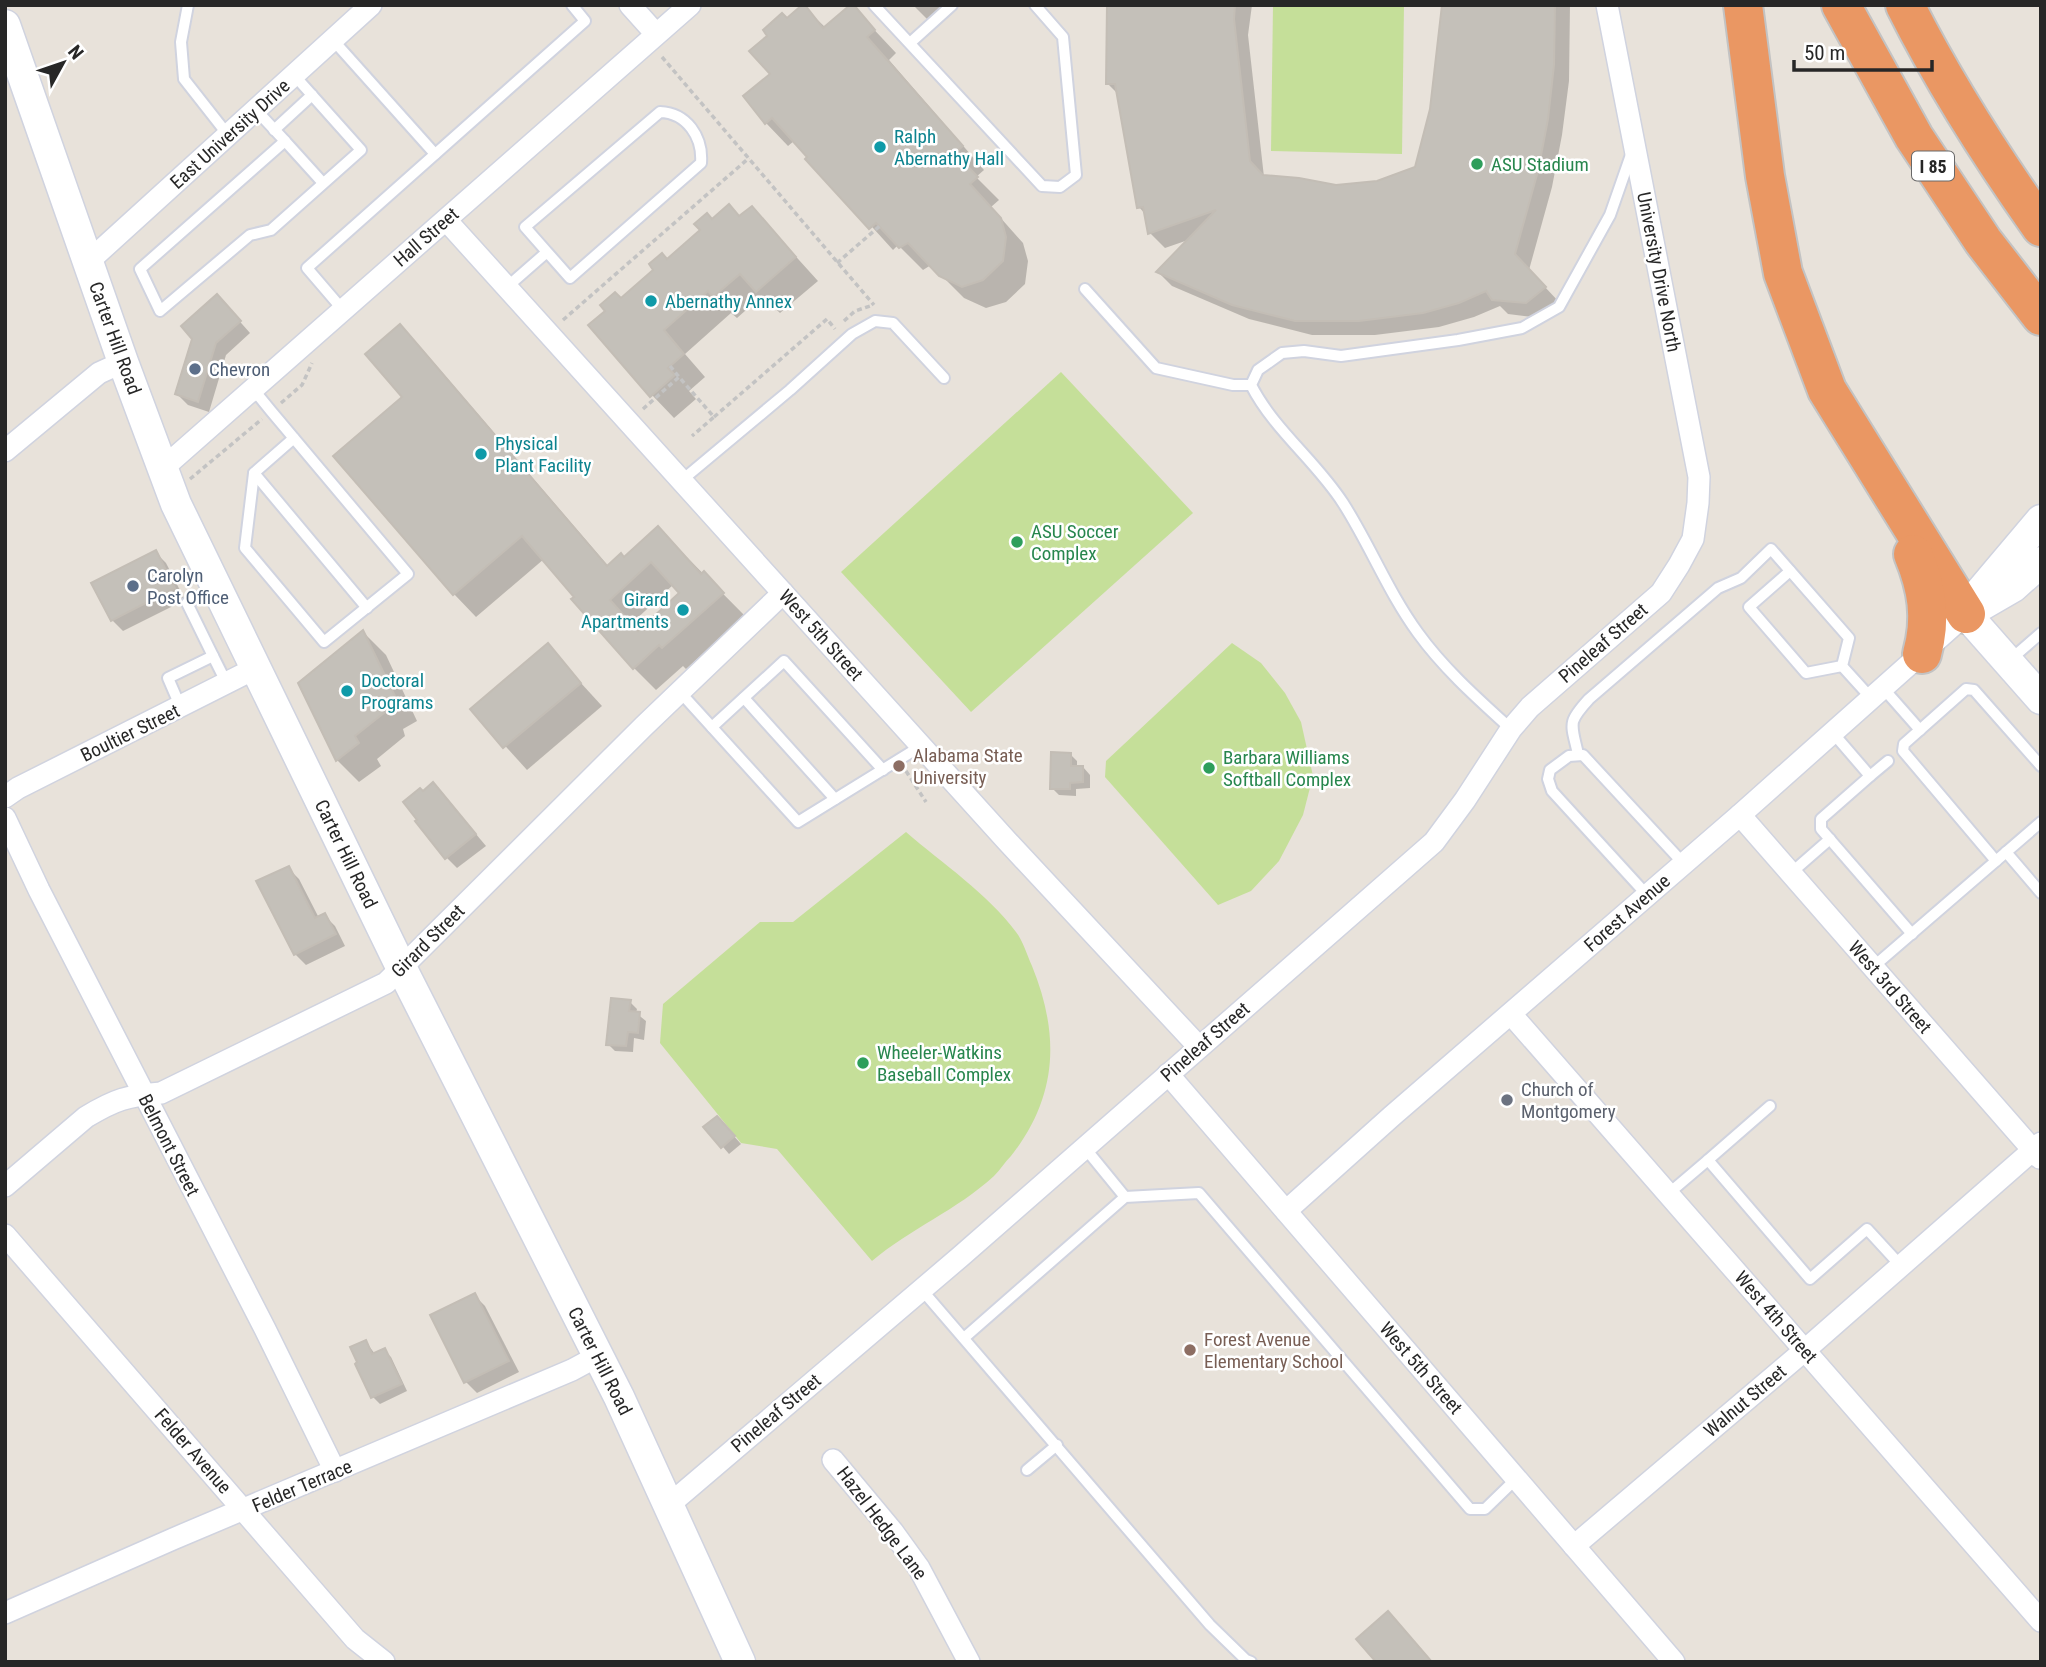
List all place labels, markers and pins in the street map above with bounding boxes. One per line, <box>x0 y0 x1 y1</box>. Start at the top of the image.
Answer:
place label: Ralph Abernathy Hall <box>894 125 1004 170</box>
marker: Ralph Abernathy Hall <box>872 139 888 155</box>
place label: ASU Stadium <box>1491 153 1589 176</box>
marker: ASU Stadium <box>1469 156 1485 172</box>
place label: Abernathy Annex <box>665 290 792 313</box>
marker: Abernathy Annex <box>643 293 659 309</box>
place label: Chevron <box>209 358 270 381</box>
marker: Chevron <box>187 361 203 377</box>
place label: Physical Plant Facility <box>495 432 592 477</box>
marker: Physical Plant Facility <box>473 446 489 462</box>
place label: ASU Soccer Complex <box>1031 520 1119 565</box>
marker: ASU Soccer Complex <box>1009 534 1025 550</box>
place label: Carolyn Post Office <box>147 564 229 609</box>
marker: Carolyn Post Office <box>125 578 141 594</box>
place label: Girard Apartments <box>581 588 669 633</box>
marker: Girard Apartments <box>675 602 691 618</box>
place label: Doctoral Programs <box>361 669 434 714</box>
marker: Doctoral Programs <box>339 683 355 699</box>
place label: Alabama State University <box>913 744 1023 789</box>
place label: Barbara Williams Softball Complex <box>1223 746 1351 791</box>
marker: Alabama State University <box>891 758 907 774</box>
marker: Barbara Williams Softball Complex <box>1201 760 1217 776</box>
place label: Wheeler-Watkins Baseball Complex <box>877 1041 1011 1086</box>
marker: Wheeler-Watkins Baseball Complex <box>855 1055 871 1071</box>
place label: Church of Montgomery <box>1521 1078 1616 1123</box>
marker: Church of Montgomery <box>1499 1092 1515 1108</box>
place label: Forest Avenue Elementary School <box>1204 1328 1343 1373</box>
marker: Forest Avenue Elementary School <box>1182 1342 1198 1358</box>

